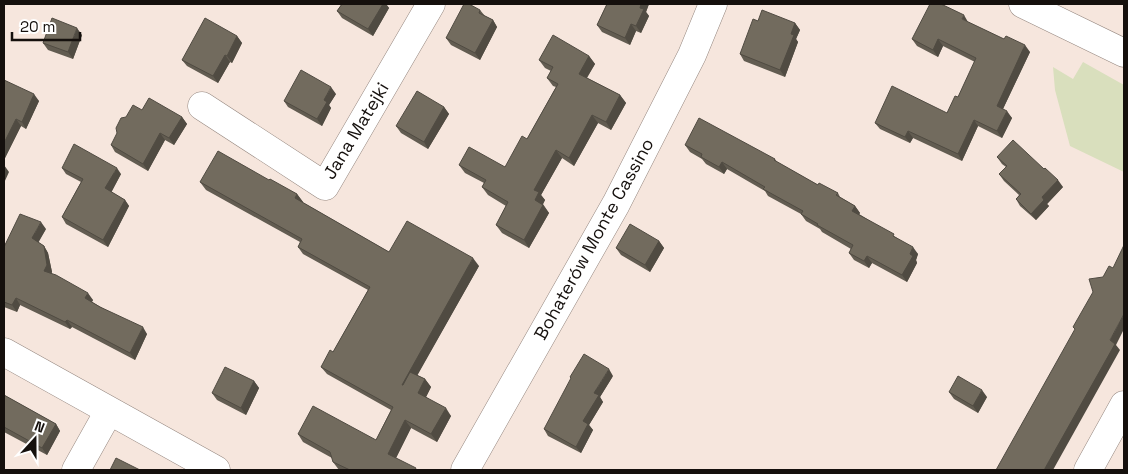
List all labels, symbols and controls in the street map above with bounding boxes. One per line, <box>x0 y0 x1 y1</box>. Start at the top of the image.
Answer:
scale bar <box>12 10 80 42</box>
text: 20 m <box>20 17 55 36</box>
street label: Jana Matejki <box>318 78 394 183</box>
street label: Bohaterów Monte Cassino <box>528 134 659 344</box>
north arrow <box>10 414 60 464</box>
text: N <box>32 417 47 437</box>

